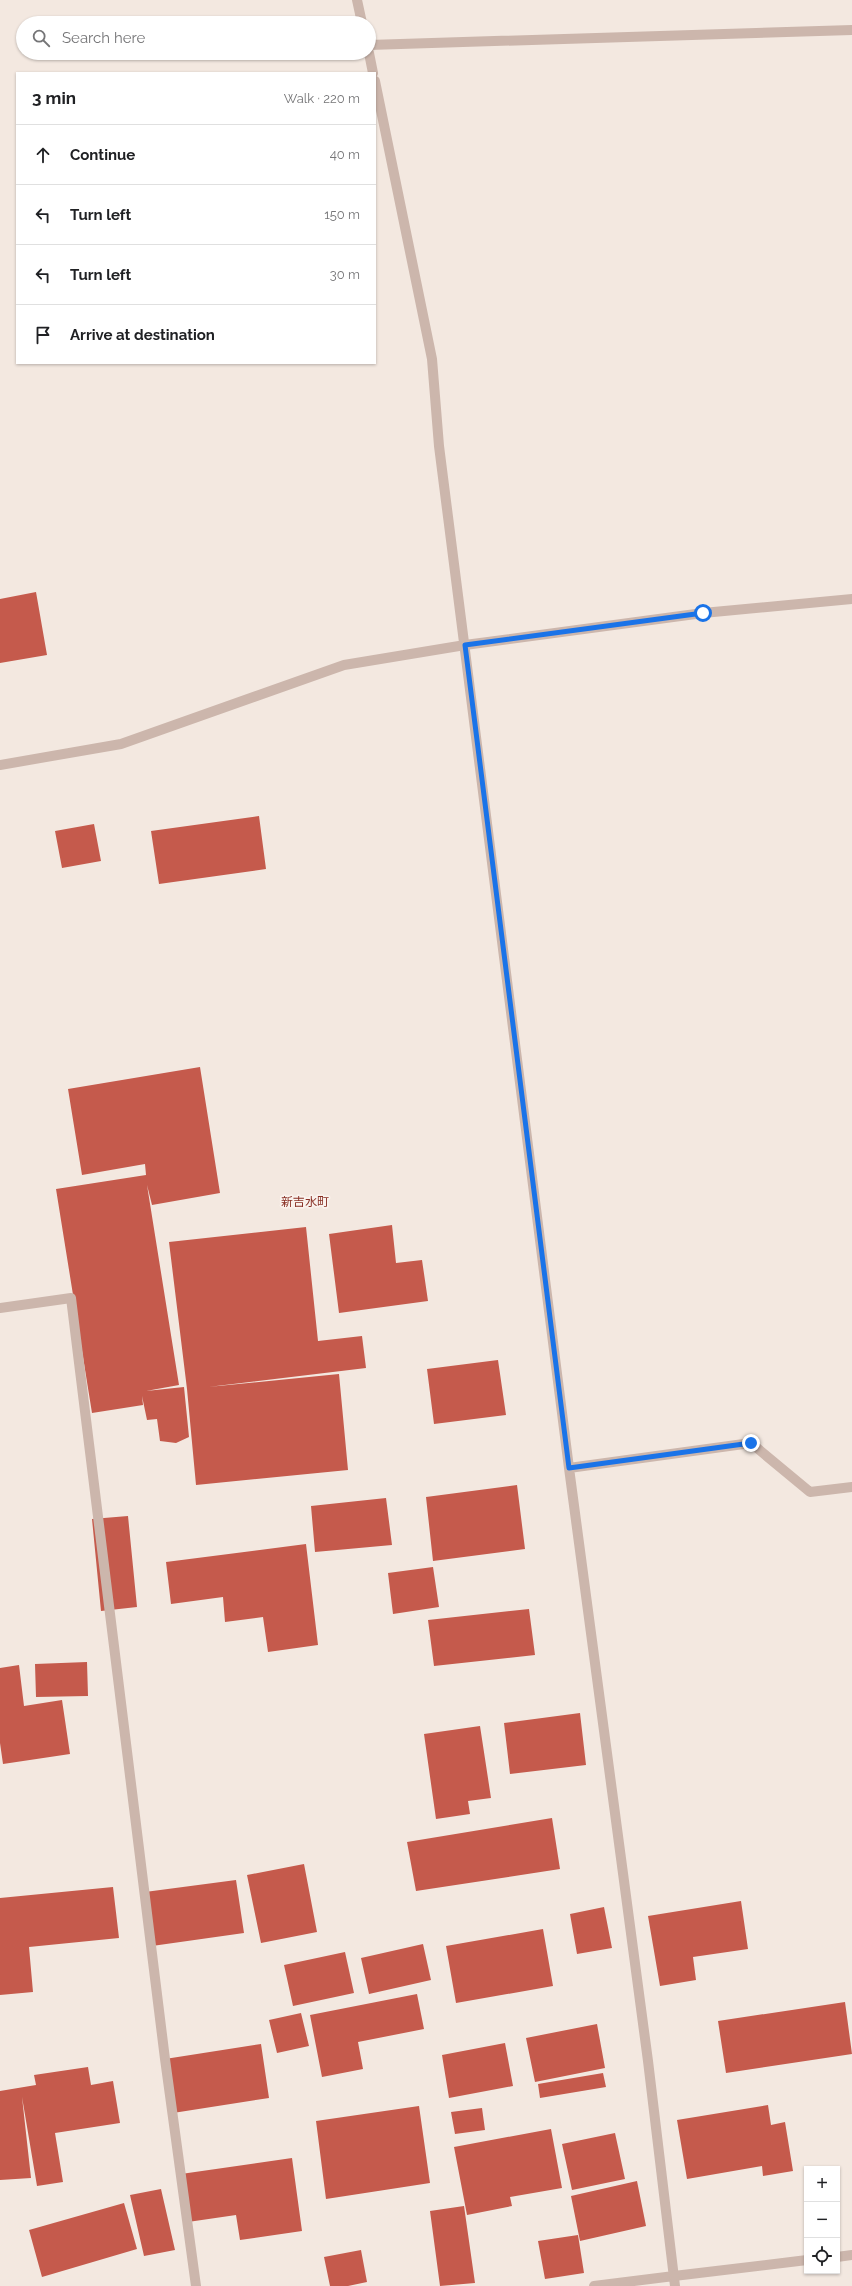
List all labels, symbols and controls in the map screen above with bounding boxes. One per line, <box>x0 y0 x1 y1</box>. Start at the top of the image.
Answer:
search box <box>16 16 376 60</box>
icon: search <box>30 27 52 49</box>
text: Search here <box>62 29 145 47</box>
text: 3 min <box>32 88 76 108</box>
text: Walk · 220 m <box>284 91 360 106</box>
icon: ahead <box>32 144 54 166</box>
text: Continue <box>70 146 135 164</box>
text: 40 m <box>330 147 360 162</box>
icon: left <box>32 204 54 226</box>
text: Turn left <box>70 206 131 224</box>
text: 150 m <box>324 207 360 222</box>
icon: left <box>32 264 54 286</box>
text: Turn left <box>70 266 131 284</box>
text: 30 m <box>330 267 360 282</box>
icon: arrive <box>32 324 54 346</box>
text: Arrive at destination <box>70 326 215 344</box>
route start <box>694 604 712 622</box>
district label: 新吉水町 <box>281 1195 329 1209</box>
route end <box>742 1434 760 1452</box>
map controls <box>804 2166 840 2274</box>
button: + <box>804 2166 840 2202</box>
button: − <box>804 2202 840 2238</box>
button: locate <box>804 2238 840 2274</box>

